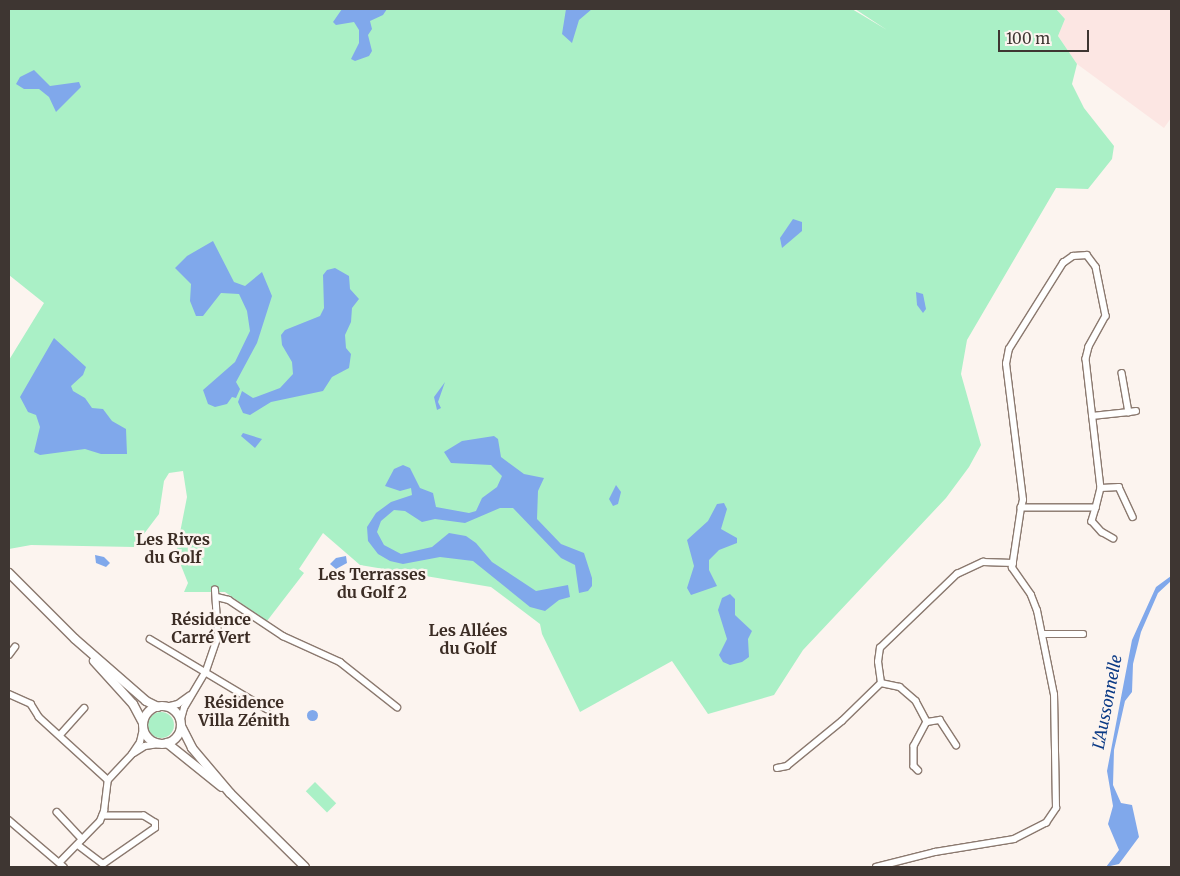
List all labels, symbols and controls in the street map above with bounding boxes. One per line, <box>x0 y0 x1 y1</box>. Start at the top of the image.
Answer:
scale bar <box>1000 20 1091 52</box>
text: 100 m <box>1006 29 1050 48</box>
district label: Les Rives du Golf <box>136 529 210 567</box>
district label: Les Terrasses du Golf 2 <box>318 564 426 602</box>
district label: Résidence Carré Vert <box>171 609 251 647</box>
district label: Les Allées du Golf <box>429 620 507 658</box>
water label: L'Aussonnelle <box>1088 653 1126 751</box>
district label: Résidence Villa Zénith <box>198 692 290 730</box>

